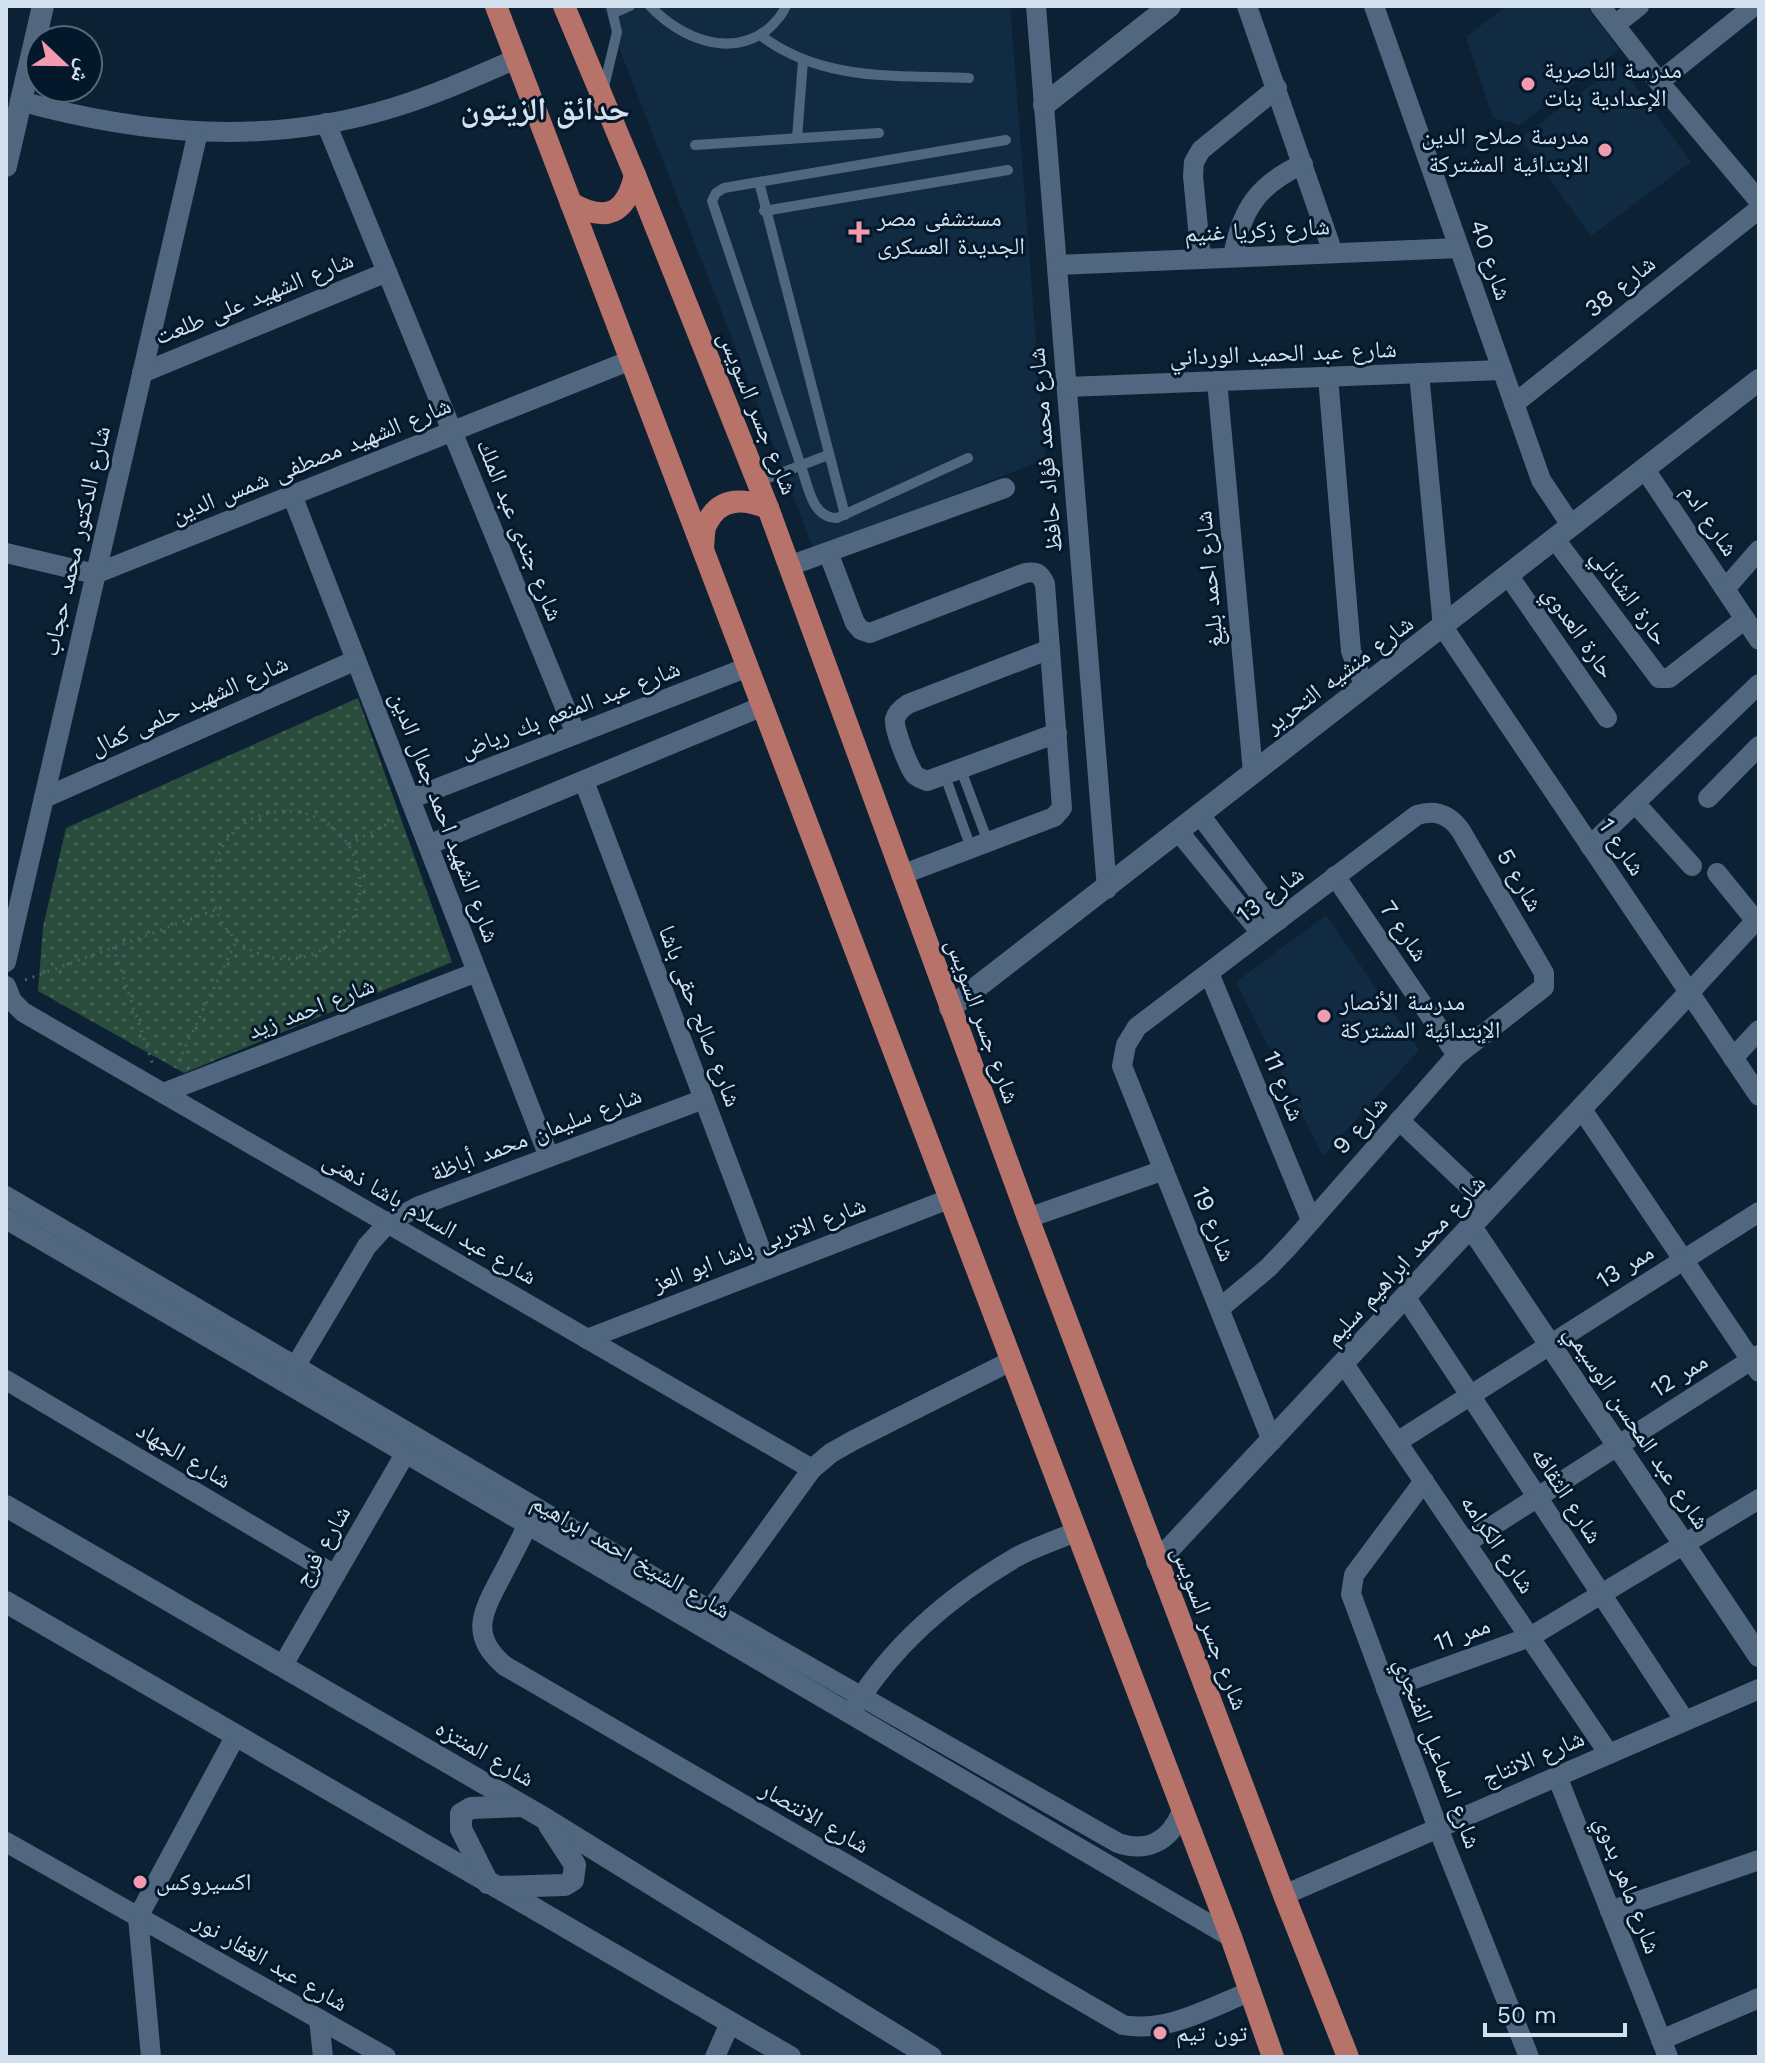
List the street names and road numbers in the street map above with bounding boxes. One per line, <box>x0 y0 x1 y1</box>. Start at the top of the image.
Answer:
street label: شارع زكريا غنيم <box>1184 212 1331 250</box>
street label: شارع 40 <box>1463 216 1518 304</box>
street label: شارع الشهيد على طلعت <box>151 245 358 352</box>
street label: شارع 38 <box>1579 249 1662 324</box>
street label: شارع جسر السويس <box>712 327 803 499</box>
street label: شارع عبد الحميد الورداني <box>1169 335 1397 376</box>
street label: شارع محمد فؤاد حافظ <box>1022 346 1069 554</box>
street label: شارع الشهيد مصطفى شمس الدين <box>167 391 455 530</box>
street label: شارع الدكتور محمد حجاب <box>36 423 117 659</box>
street label: شارع جندى عبد الملك <box>470 435 569 625</box>
street label: شارع ادم <box>1674 479 1744 563</box>
street label: شارع احمد بليغ <box>1189 510 1230 648</box>
street label: حارة الشاذلي <box>1581 543 1674 654</box>
street label: حارة العدوي <box>1533 580 1621 687</box>
street label: شارع منشيه التحرير <box>1259 609 1419 740</box>
street label: شارع الشهيد حلمى كمال <box>86 649 293 762</box>
street label: شارع عبد المنعم بك رياض <box>456 654 685 766</box>
street label: شارع الشهيد احمد جمال الدين <box>383 688 506 947</box>
street label: شارع 1 <box>1592 813 1651 882</box>
street label: شارع 5 <box>1490 844 1549 917</box>
street label: شارع 13 <box>1231 860 1310 929</box>
street label: شارع 7 <box>1373 895 1434 967</box>
street label: شارع صالح حقى باشا <box>652 921 747 1111</box>
street label: شارع جسر السويس <box>939 935 1026 1108</box>
street label: شارع احمد زيد <box>244 971 379 1046</box>
street label: شارع 11 <box>1257 1047 1311 1125</box>
street label: شارع سليمان محمد أباظة <box>427 1081 646 1188</box>
street label: شارع 9 <box>1327 1090 1394 1161</box>
street label: شارع عبد السلام باشا ذهنى <box>317 1145 542 1292</box>
street label: شارع محمد ابراهيم سليم <box>1319 1169 1493 1352</box>
street label: شارع 19 <box>1185 1183 1242 1266</box>
street label: شارع الاتربى باشا ابو العز <box>648 1190 870 1299</box>
street label: ممر 13 <box>1591 1238 1659 1294</box>
street label: شارع عبد المحسن الوسيمي <box>1554 1320 1716 1537</box>
street label: ممر 12 <box>1645 1347 1713 1403</box>
street label: شارع الجهاد <box>131 1416 237 1495</box>
street label: شارع الثقافه <box>1525 1441 1609 1549</box>
street label: شارع الشيخ احمد ابراهيم <box>526 1488 735 1626</box>
street label: شارع الكرامه <box>1454 1489 1541 1599</box>
street label: شارع فرج <box>288 1501 357 1592</box>
street label: شارع جسر السويس <box>1165 1542 1254 1714</box>
street label: ممر 11 <box>1430 1611 1494 1657</box>
street label: شارع اسماعيل الفنجري <box>1384 1654 1487 1854</box>
street label: شارع المنتزه <box>430 1713 539 1793</box>
street label: شارع الانتاج <box>1478 1724 1589 1793</box>
street label: شارع الانتصار <box>754 1774 874 1860</box>
street label: شارع ماهر بدوي <box>1584 1812 1667 1959</box>
street label: شارع عبد الغفار نور <box>188 1906 353 2018</box>

